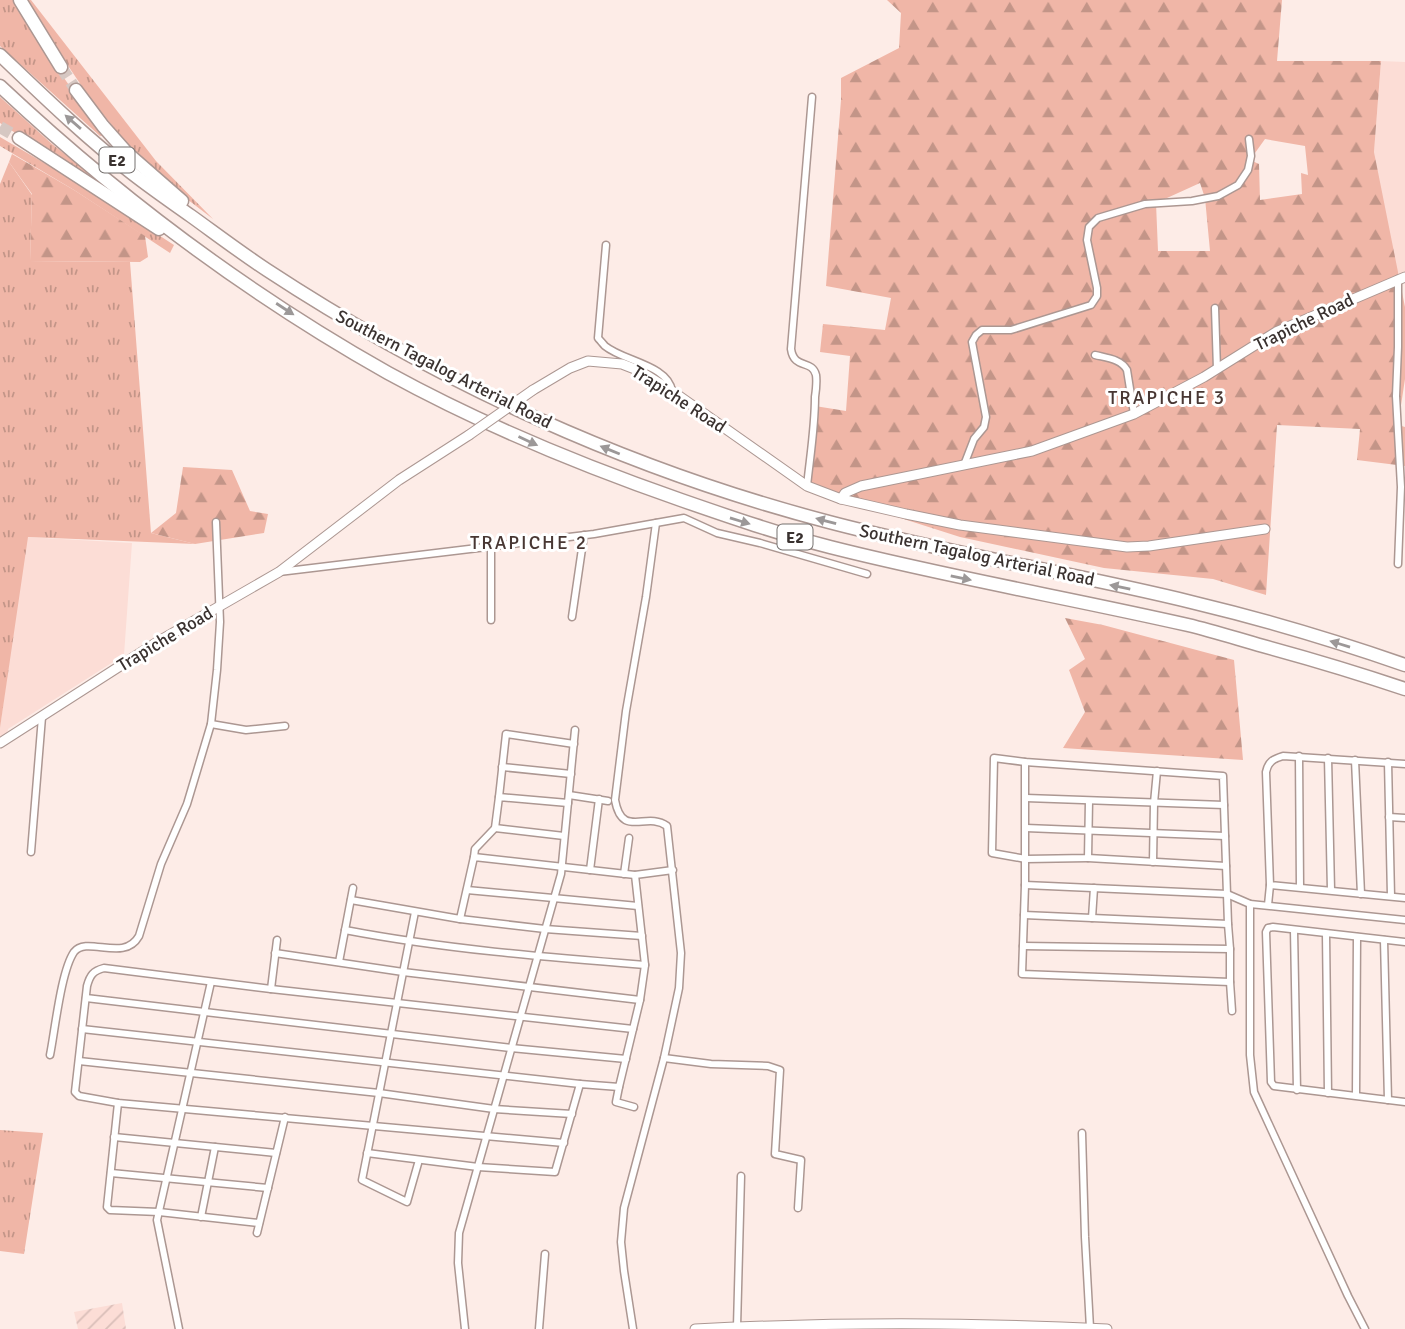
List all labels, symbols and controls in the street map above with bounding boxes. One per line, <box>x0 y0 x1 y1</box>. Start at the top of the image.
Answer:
one-way arrow <box>64 114 82 130</box>
road number: E2 <box>100 148 134 172</box>
street label: Trapiche Road <box>1251 288 1357 356</box>
one-way arrow <box>275 303 294 316</box>
street label: Southern Tagalog Arterial Road <box>332 305 556 433</box>
street label: Trapiche Road <box>628 360 730 438</box>
district label: TRAPICHE 3 <box>1108 386 1226 410</box>
one-way arrow <box>517 436 538 447</box>
one-way arrow <box>600 444 621 455</box>
one-way arrow <box>815 515 837 526</box>
one-way arrow <box>730 516 751 526</box>
street label: Southern Tagalog Arterial Road <box>857 519 1097 591</box>
road number: E2 <box>778 524 812 550</box>
district label: TRAPICHE 2 <box>470 531 588 555</box>
one-way arrow <box>950 572 972 583</box>
one-way arrow <box>1109 581 1131 592</box>
street label: Trapiche Road <box>113 602 217 676</box>
one-way arrow <box>1329 639 1350 649</box>

